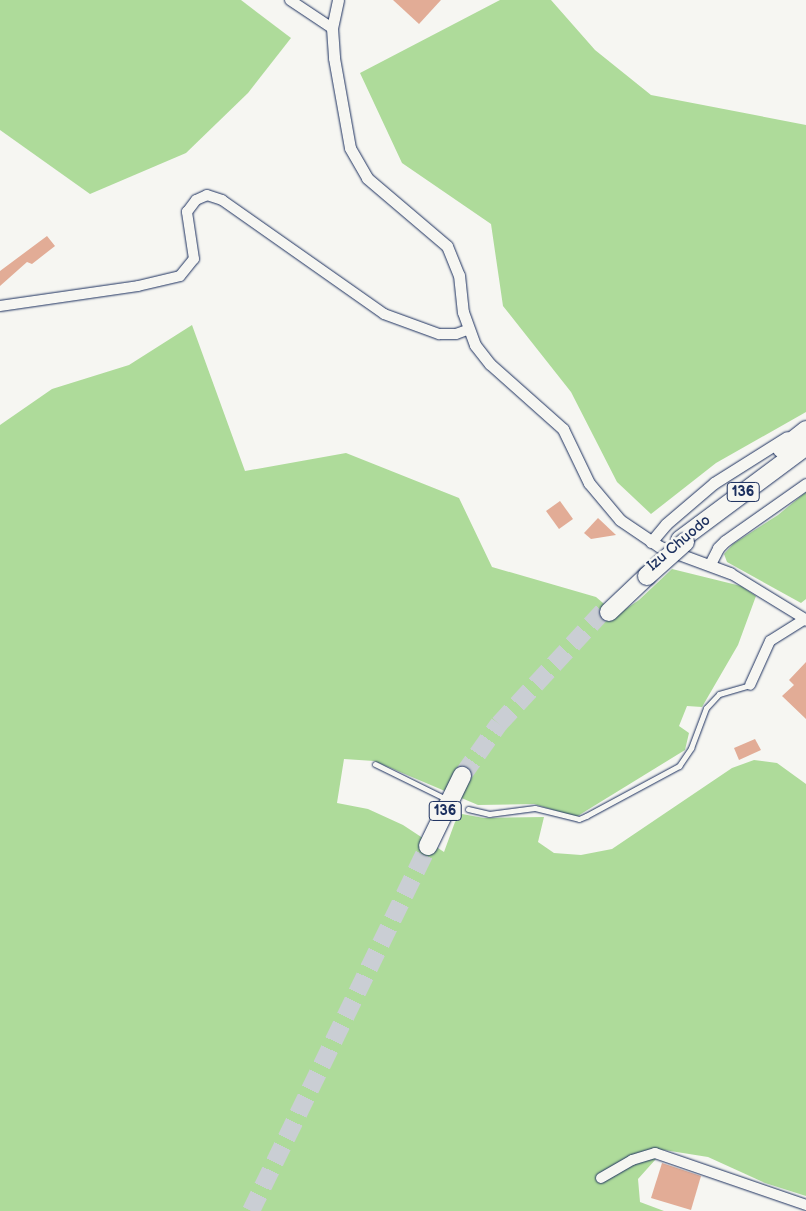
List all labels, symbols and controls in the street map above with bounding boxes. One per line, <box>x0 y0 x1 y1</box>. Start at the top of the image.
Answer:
road number: 136 <box>726 481 760 504</box>
street label: Izu Chuodo <box>644 511 714 575</box>
road number: 136 <box>428 799 462 822</box>

